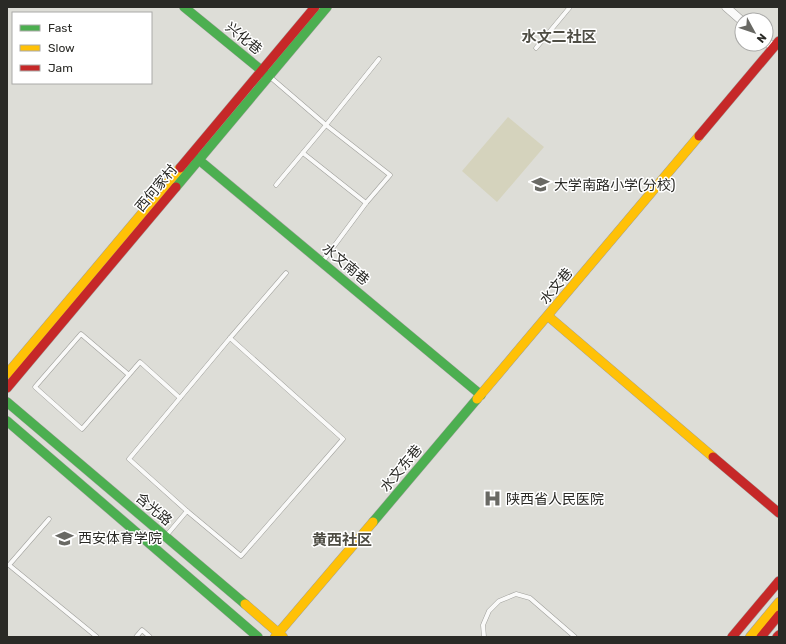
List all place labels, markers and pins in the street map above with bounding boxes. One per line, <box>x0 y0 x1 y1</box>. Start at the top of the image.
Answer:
school or university icon: 大学南路小学(分校) <box>531 175 551 195</box>
place label: 大学南路小学(分校) <box>554 177 676 194</box>
hospital icon: 陕西省人民医院 <box>483 489 503 509</box>
place label: 陕西省人民医院 <box>506 491 604 508</box>
school or university icon: 西安体育学院 <box>55 528 75 548</box>
place label: 西安体育学院 <box>78 530 162 547</box>

